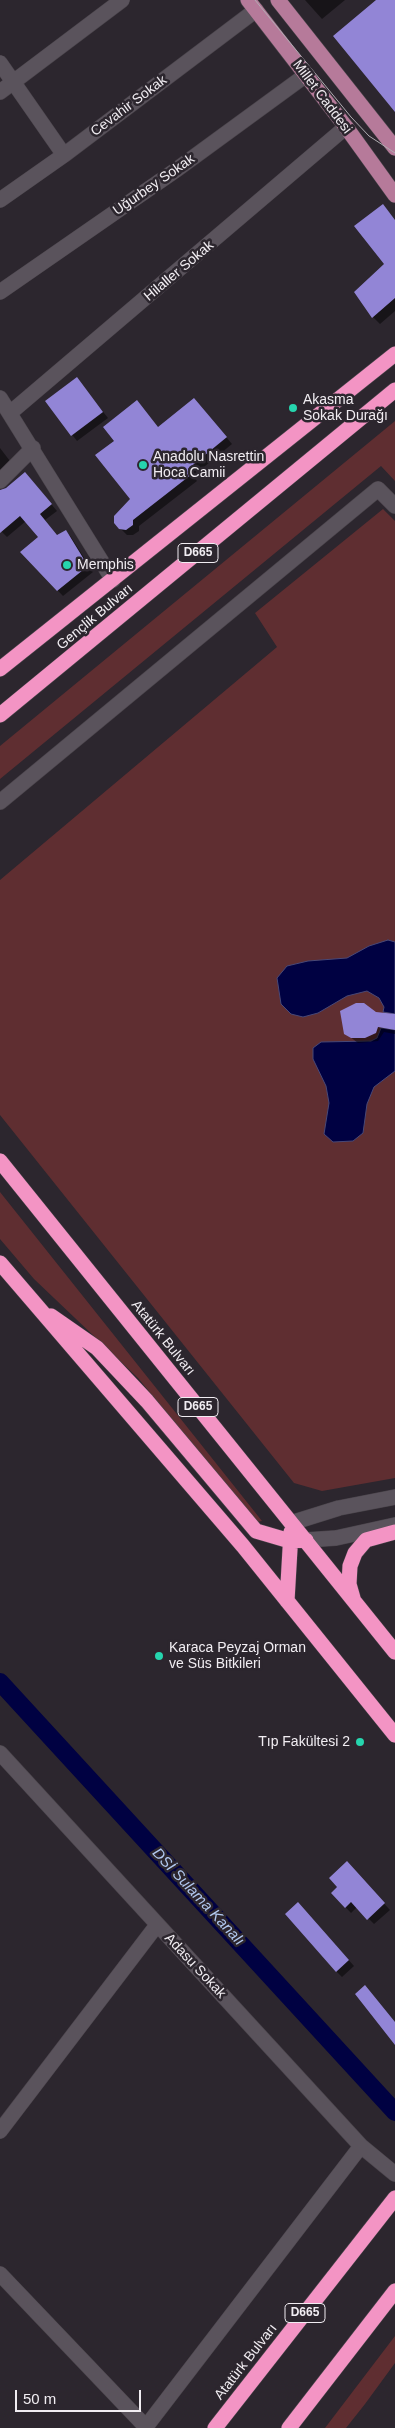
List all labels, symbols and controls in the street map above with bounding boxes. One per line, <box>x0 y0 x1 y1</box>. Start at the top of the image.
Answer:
street label: Millet Caddesi <box>289 57 355 137</box>
street label: Cevahir Sokak <box>88 72 170 140</box>
street label: Uğurbey Sokak <box>110 151 198 219</box>
street label: Hilaller Sokak <box>141 237 217 305</box>
place label: Akasma Sokak Durağı <box>303 392 388 424</box>
marker: Akasma Sokak Durağı <box>287 402 299 414</box>
place label: Anadolu Nasrettin Hoca Camii <box>153 449 264 482</box>
marker: Anadolu Nasrettin Hoca Camii <box>137 459 149 471</box>
road number: D665 <box>178 544 218 562</box>
place label: Memphis <box>77 557 134 573</box>
marker: Memphis <box>61 559 73 571</box>
street label: Gençlik Bulvarı <box>54 580 136 654</box>
street label: Atatürk Bulvarı <box>128 1297 198 1379</box>
road number: D665 <box>178 1398 218 1416</box>
place label: Karaca Peyzaj Orman ve Süs Bitkileri <box>169 1640 306 1672</box>
marker: Karaca Peyzaj Orman ve Süs Bitkileri <box>153 1650 165 1662</box>
place label: Tıp Fakültesi 2 <box>258 1734 350 1750</box>
marker: Tıp Fakültesi 2 <box>354 1736 366 1748</box>
water label: DSİ Sulama Kanalı <box>148 1845 248 1949</box>
street label: Adasu Sokak <box>161 1930 229 2002</box>
road number: D665 <box>285 2304 325 2322</box>
street label: Atatürk Bulvarı <box>211 2321 281 2403</box>
scale bar <box>18 2380 144 2412</box>
text: 50 m <box>23 2390 56 2407</box>

